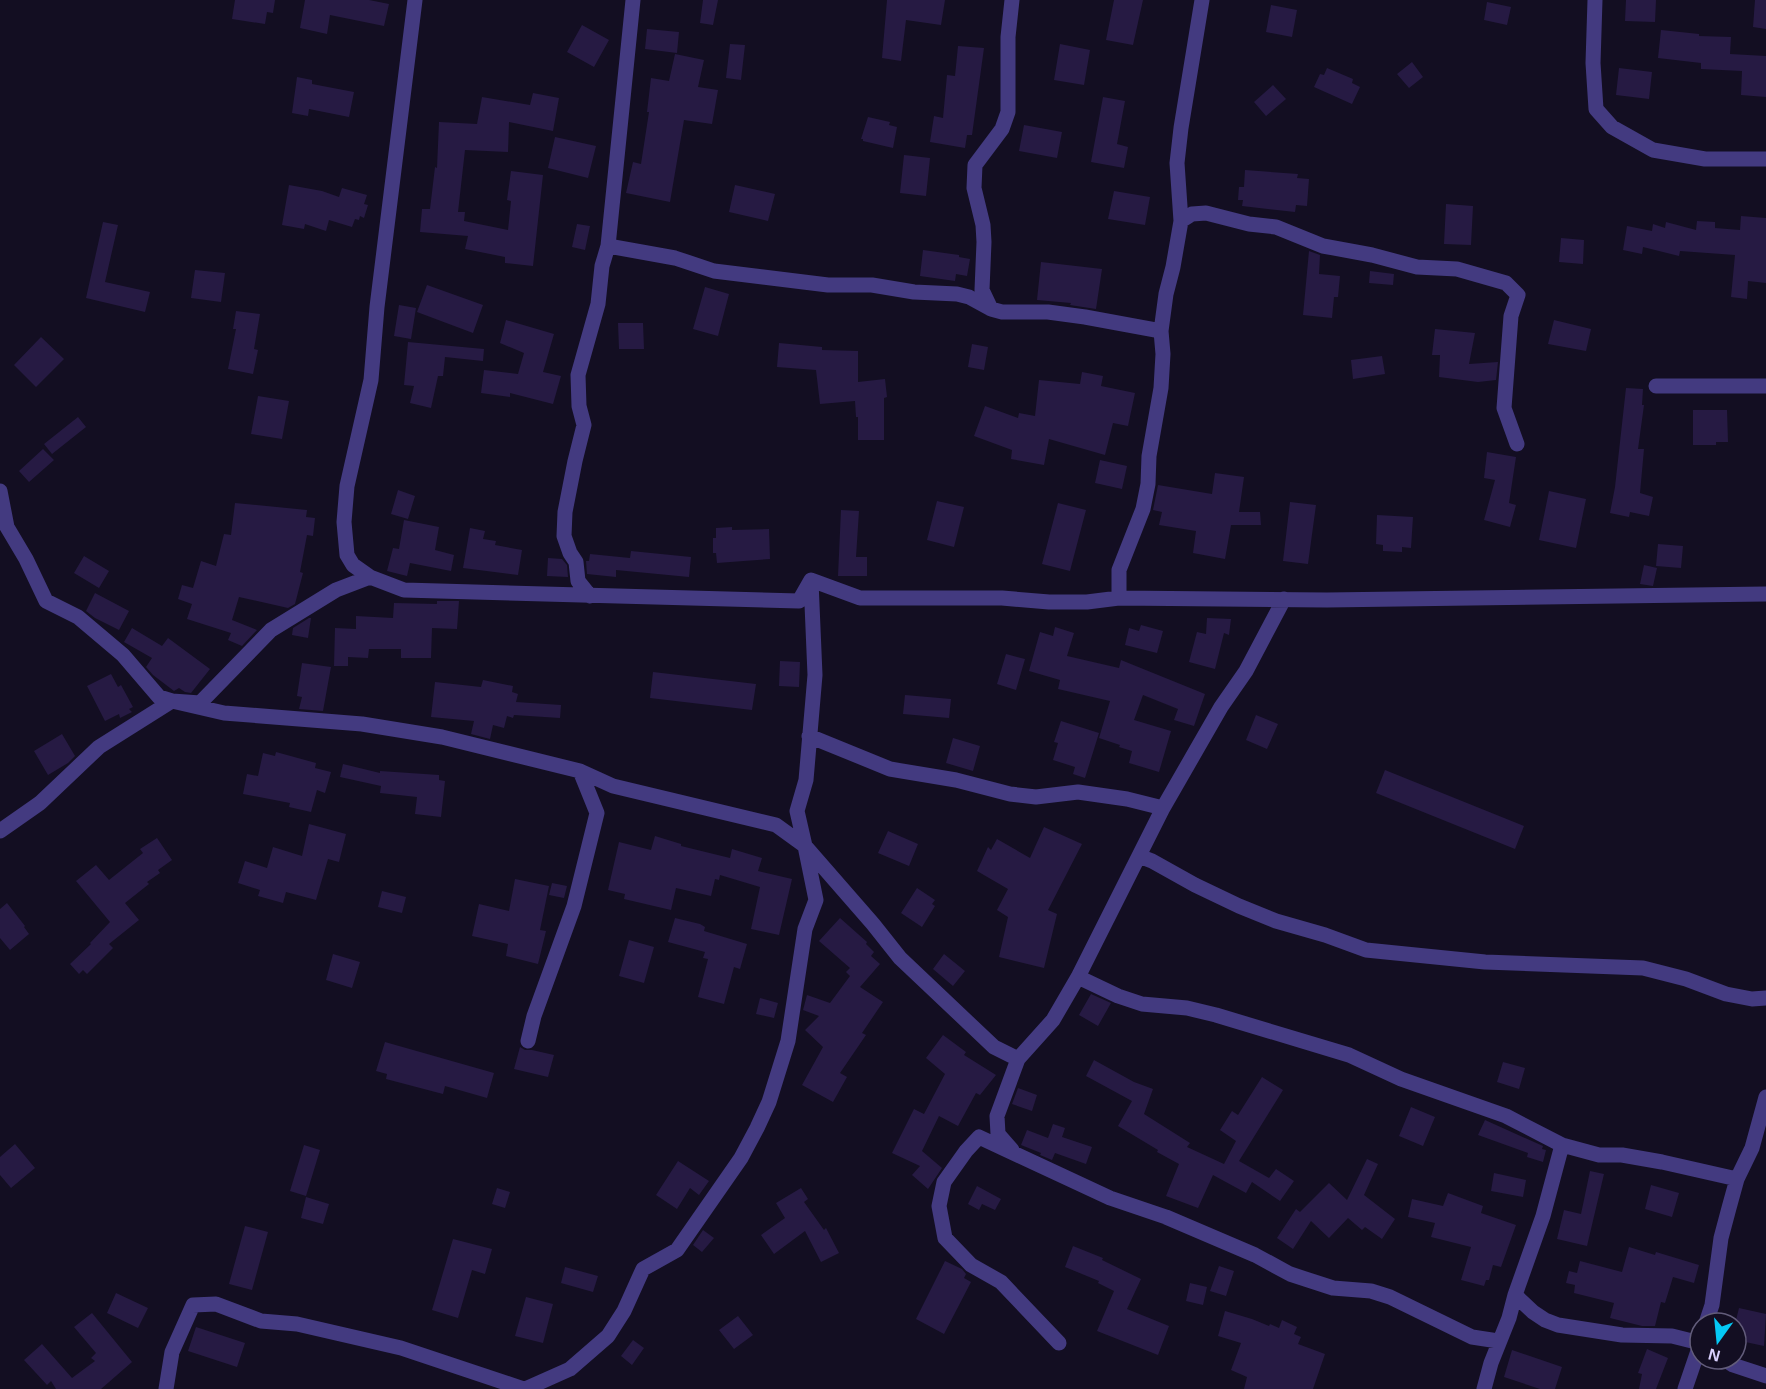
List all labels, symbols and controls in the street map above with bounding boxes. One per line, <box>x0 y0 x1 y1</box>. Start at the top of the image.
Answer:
north arrow <box>1688 1311 1748 1371</box>
text: N <box>1706 1345 1722 1365</box>

